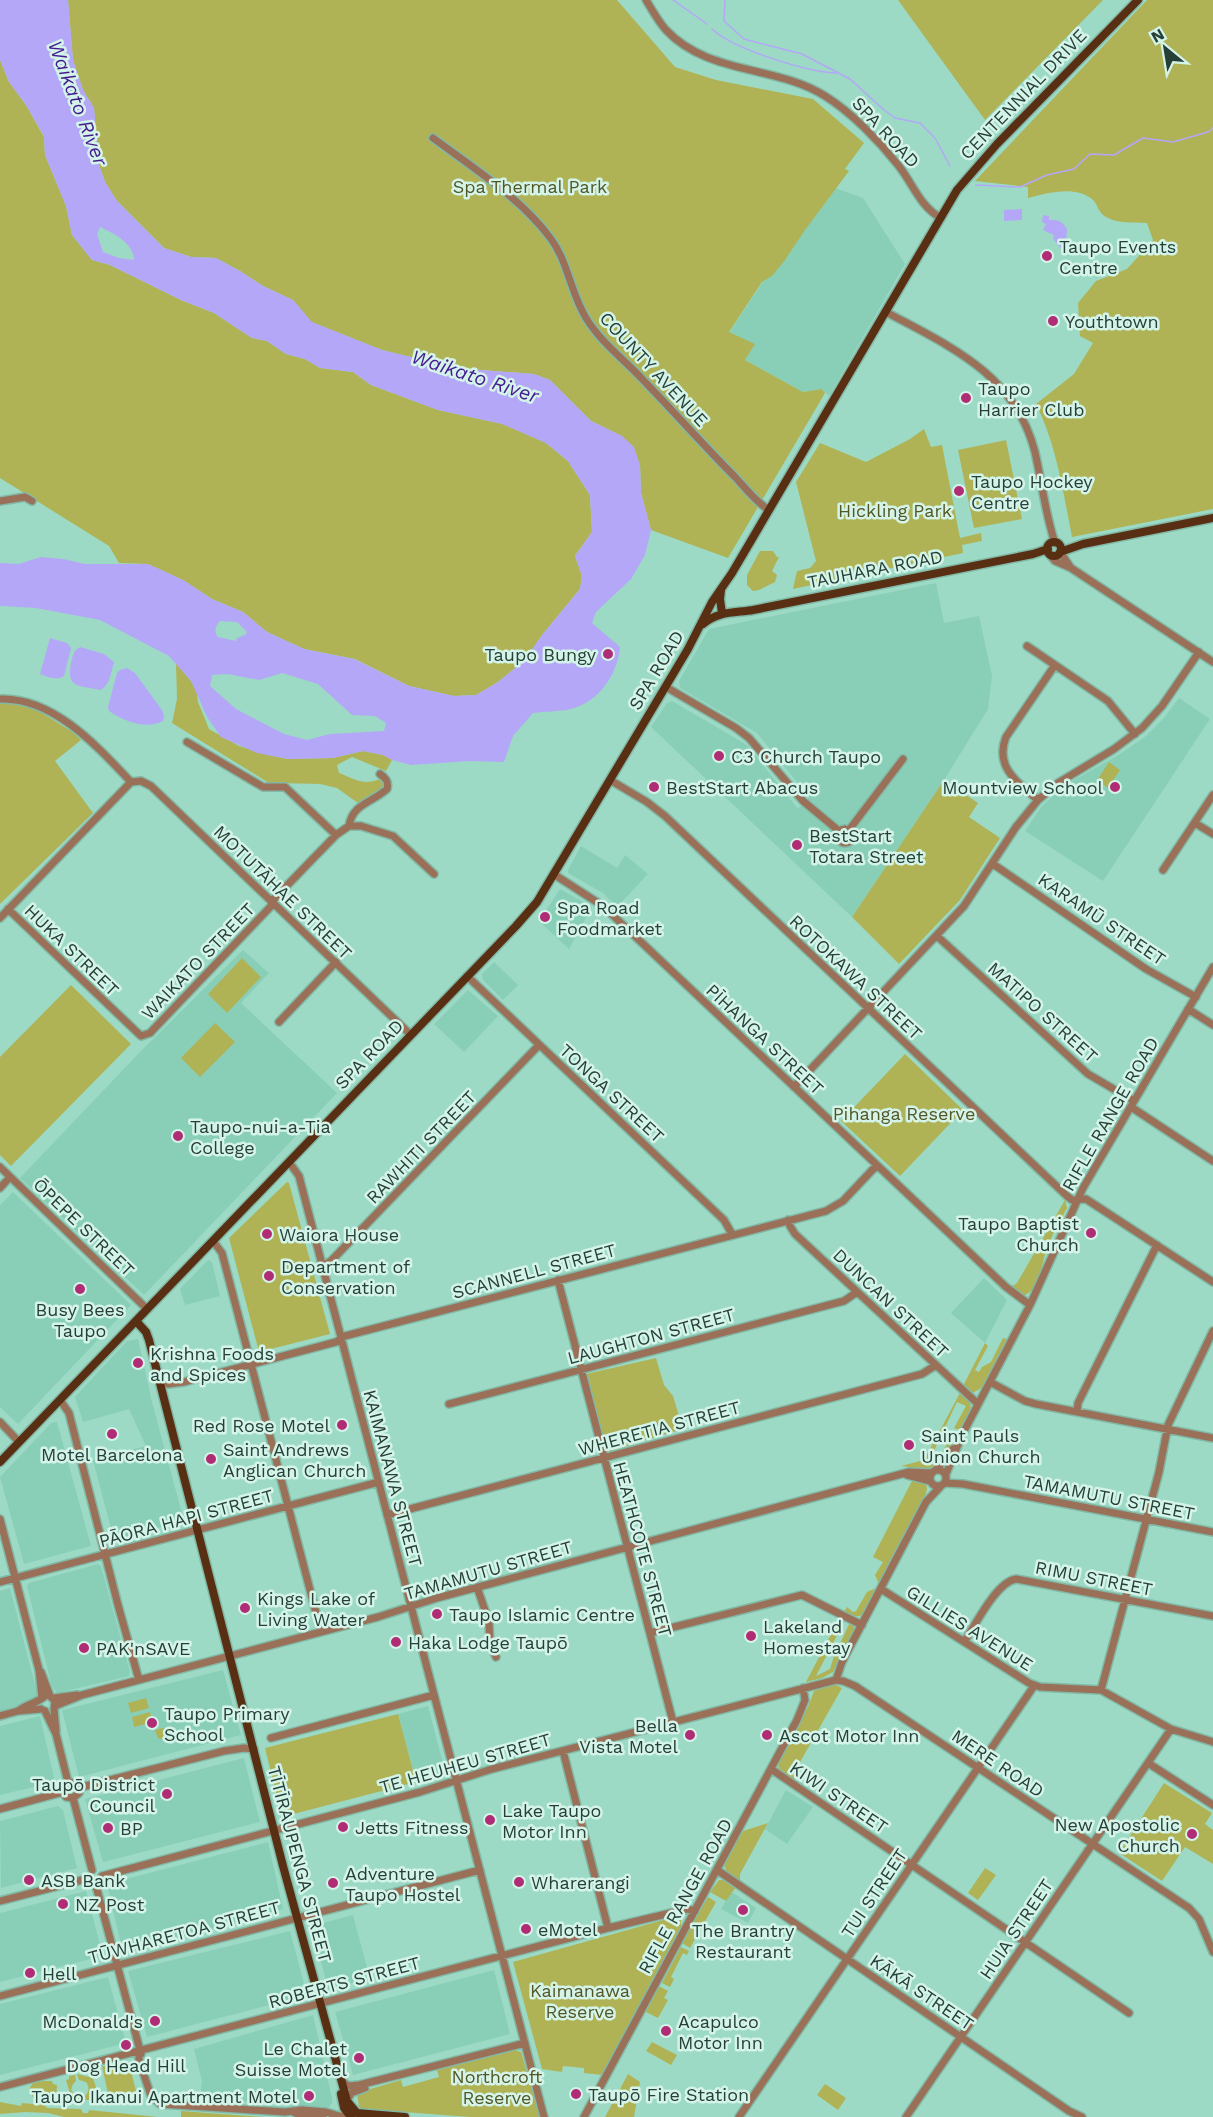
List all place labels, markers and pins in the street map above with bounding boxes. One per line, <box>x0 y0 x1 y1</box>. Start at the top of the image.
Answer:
place label: Taupo Events Centre <box>1059 236 1176 278</box>
marker: Taupo Events Centre <box>1040 249 1054 263</box>
place label: Youthtown <box>1065 311 1159 332</box>
marker: Youthtown <box>1046 314 1060 328</box>
place label: Taupo Harrier Club <box>978 378 1084 420</box>
marker: Taupo Harrier Club <box>959 391 973 405</box>
place label: Taupo Hockey Centre <box>971 471 1093 513</box>
marker: Taupo Hockey Centre <box>952 484 966 498</box>
place label: Taupo Bungy <box>485 644 597 665</box>
marker: Taupo Bungy <box>601 647 615 661</box>
place label: C3 Church Taupo <box>731 746 881 767</box>
marker: C3 Church Taupo <box>712 749 726 763</box>
place label: BestStart Abacus <box>666 777 818 798</box>
place label: Mountview School <box>942 777 1103 798</box>
marker: BestStart Abacus <box>647 780 661 794</box>
marker: Mountview School <box>1108 780 1122 794</box>
place label: BestStart Totara Street <box>809 825 924 867</box>
marker: BestStart Totara Street <box>790 838 804 852</box>
place label: Spa Road Foodmarket <box>557 897 663 939</box>
marker: Spa Road Foodmarket <box>538 910 552 924</box>
place label: Taupo-nui-a-Tia College <box>190 1116 331 1158</box>
marker: Taupo-nui-a-Tia College <box>171 1129 185 1143</box>
place label: Taupo Baptist Church <box>958 1213 1079 1255</box>
place label: Waiora House <box>279 1224 399 1245</box>
marker: Taupo Baptist Church <box>1084 1226 1098 1240</box>
marker: Waiora House <box>260 1227 274 1241</box>
place label: Department of Conservation <box>281 1256 410 1298</box>
marker: Department of Conservation <box>262 1269 276 1283</box>
marker: Busy Bees Taupo <box>73 1282 87 1296</box>
place label: Busy Bees Taupo <box>36 1299 124 1341</box>
place label: Krishna Foods and Spices <box>150 1343 274 1385</box>
marker: Krishna Foods and Spices <box>131 1356 145 1370</box>
place label: Red Rose Motel <box>193 1415 330 1436</box>
marker: Red Rose Motel <box>335 1418 349 1432</box>
place label: Saint Pauls Union Church <box>921 1425 1041 1467</box>
marker: Motel Barcelona <box>105 1427 119 1441</box>
marker: Saint Pauls Union Church <box>902 1438 916 1452</box>
place label: Saint Andrews Anglican Church <box>223 1439 366 1481</box>
place label: Motel Barcelona <box>41 1444 183 1465</box>
marker: Saint Andrews Anglican Church <box>204 1452 218 1466</box>
place label: Kings Lake of Living Water <box>257 1588 375 1630</box>
marker: Kings Lake of Living Water <box>238 1601 252 1615</box>
place label: Taupo Islamic Centre <box>449 1604 635 1625</box>
marker: Taupo Islamic Centre <box>430 1607 444 1621</box>
place label: Lakeland Homestay <box>763 1616 851 1658</box>
marker: Lakeland Homestay <box>744 1629 758 1643</box>
place label: Haka Lodge Taupō <box>408 1632 568 1653</box>
marker: Haka Lodge Taupō <box>389 1635 403 1649</box>
place label: PAK'nSAVE <box>96 1638 190 1659</box>
marker: PAK'nSAVE <box>77 1641 91 1655</box>
place label: Taupo Primary School <box>164 1703 290 1745</box>
place label: Bella Vista Motel <box>579 1715 678 1757</box>
marker: Taupo Primary School <box>145 1716 159 1730</box>
place label: Ascot Motor Inn <box>779 1725 919 1746</box>
marker: Bella Vista Motel <box>683 1728 697 1742</box>
marker: Ascot Motor Inn <box>760 1728 774 1742</box>
place label: Taupō District Council <box>32 1774 155 1816</box>
marker: Taupō District Council <box>160 1787 174 1801</box>
place label: Lake Taupo Motor Inn <box>502 1800 601 1842</box>
marker: Lake Taupo Motor Inn <box>483 1813 497 1827</box>
place label: New Apostolic Church <box>1055 1814 1180 1856</box>
place label: Jetts Fitness <box>355 1817 469 1838</box>
place label: BP <box>120 1818 143 1839</box>
marker: Jetts Fitness <box>336 1820 350 1834</box>
marker: BP <box>101 1821 115 1835</box>
marker: New Apostolic Church <box>1185 1827 1199 1841</box>
place label: Adventure Taupo Hostel <box>345 1863 461 1905</box>
place label: ASB Bank <box>41 1870 125 1891</box>
place label: Wharerangi <box>531 1872 630 1893</box>
marker: ASB Bank <box>22 1873 36 1887</box>
marker: Wharerangi <box>512 1875 526 1889</box>
marker: Adventure Taupo Hostel <box>326 1876 340 1890</box>
place label: NZ Post <box>75 1894 145 1915</box>
marker: NZ Post <box>56 1897 70 1911</box>
marker: The Brantry Restaurant <box>736 1903 750 1917</box>
place label: eMotel <box>538 1919 598 1940</box>
place label: The Brantry Restaurant <box>692 1920 795 1962</box>
marker: eMotel <box>519 1922 533 1936</box>
place label: Hell <box>42 1963 77 1984</box>
marker: Hell <box>23 1966 37 1980</box>
place label: McDonald's <box>42 2011 143 2032</box>
place label: Acapulco Motor Inn <box>678 2011 763 2053</box>
marker: McDonald's <box>148 2014 162 2028</box>
marker: Acapulco Motor Inn <box>659 2024 673 2038</box>
marker: Dog Head Hill <box>119 2038 133 2052</box>
place label: Le Chalet Suisse Motel <box>235 2038 347 2080</box>
marker: Le Chalet Suisse Motel <box>352 2051 366 2065</box>
place label: Dog Head Hill <box>66 2055 186 2076</box>
place label: Taupō Fire Station <box>588 2084 749 2105</box>
place label: Taupo Ikanui Apartment Motel <box>31 2086 297 2107</box>
marker: Taupō Fire Station <box>569 2087 583 2101</box>
marker: Taupo Ikanui Apartment Motel <box>302 2089 316 2103</box>

